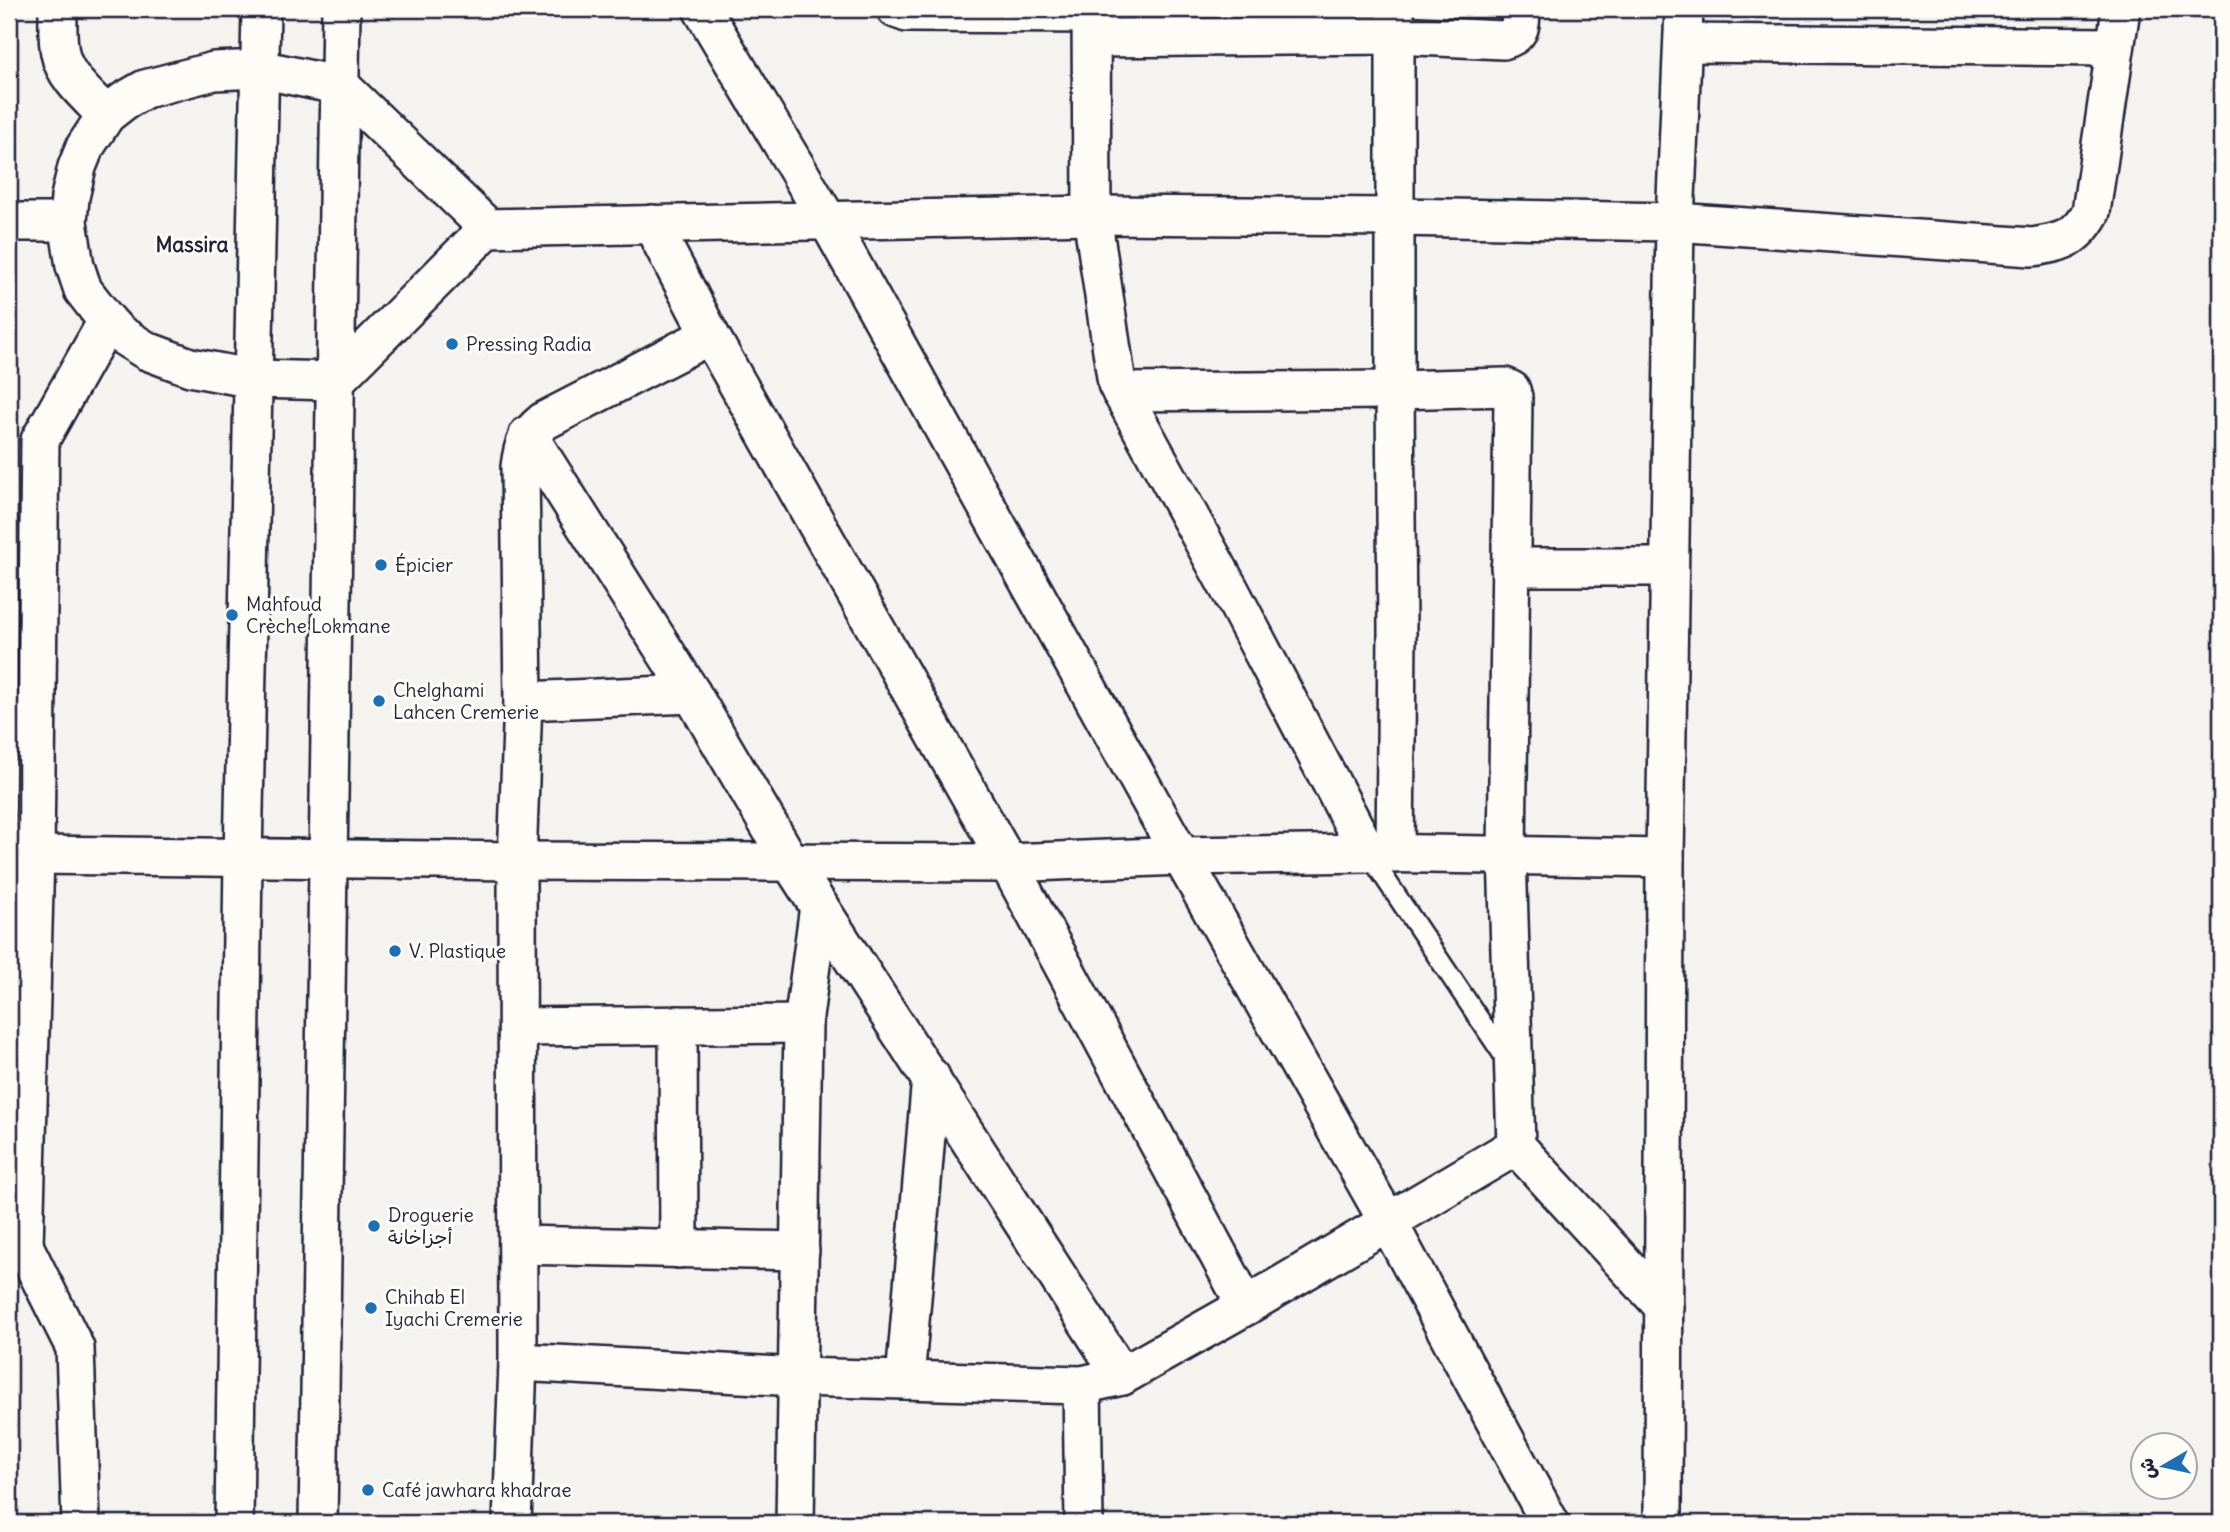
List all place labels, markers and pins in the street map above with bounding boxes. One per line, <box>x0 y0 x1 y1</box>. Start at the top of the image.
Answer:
place label: Pressing Radia <box>466 332 592 356</box>
marker: Pressing Radia <box>444 336 460 352</box>
place label: Épicier <box>395 553 453 577</box>
marker: Épicier <box>373 557 389 573</box>
place label: Mahfoud Crèche Lokmane <box>246 592 390 638</box>
marker: Mahfoud Crèche Lokmane <box>224 607 240 623</box>
place label: Chelghami Lahcen Cremerie <box>393 678 539 724</box>
marker: Chelghami Lahcen Cremerie <box>371 693 387 709</box>
place label: V. Plastique <box>409 939 506 963</box>
marker: V. Plastique <box>387 943 403 959</box>
place label: Droguerie أجزاخانة <box>388 1203 474 1249</box>
marker: Droguerie أجزاخانة <box>366 1218 382 1234</box>
place label: Chihab El Iyachi Cremerie <box>385 1285 523 1331</box>
marker: Chihab El Iyachi Cremerie <box>363 1300 379 1316</box>
place label: Café jawhara khadrae <box>382 1478 572 1502</box>
marker: Café jawhara khadrae <box>360 1482 376 1498</box>

